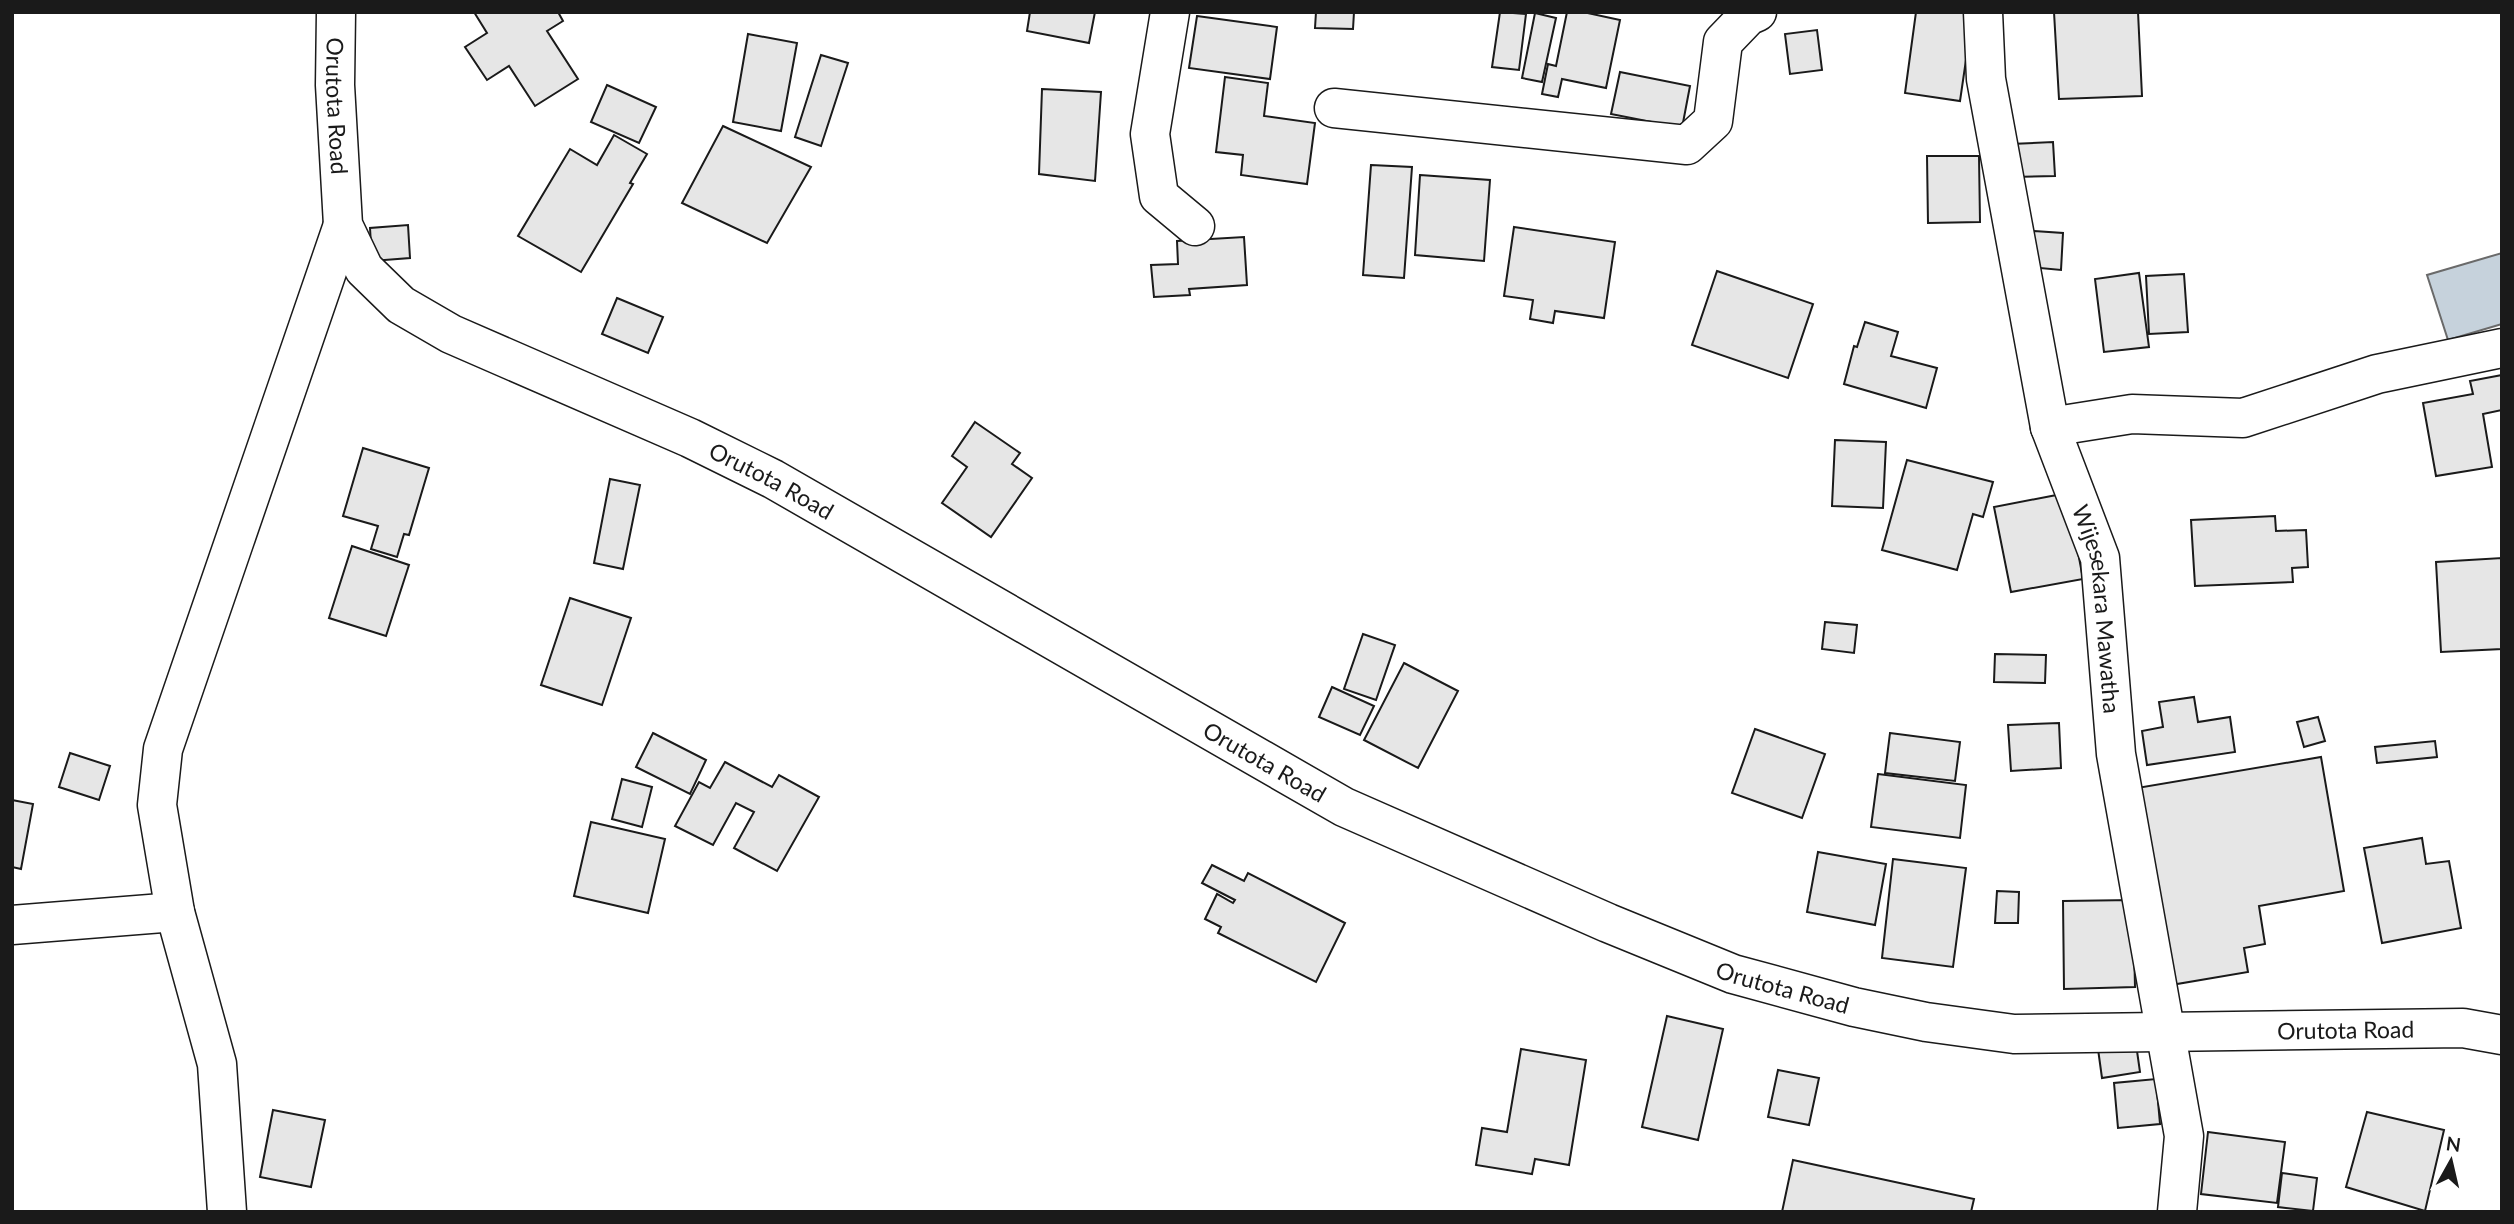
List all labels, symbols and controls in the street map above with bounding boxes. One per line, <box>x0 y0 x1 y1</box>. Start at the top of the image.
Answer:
street label: Orutota Road <box>321 37 354 175</box>
street label: Orutota Road <box>705 436 839 525</box>
street label: Wijesekara Mawatha <box>2067 501 2127 714</box>
street label: Orutota Road <box>1199 715 1331 808</box>
street label: Orutota Road <box>1712 955 1852 1019</box>
street label: Orutota Road <box>2277 1015 2414 1044</box>
north arrow <box>2416 1126 2486 1196</box>
text: N <box>2445 1131 2462 1156</box>

